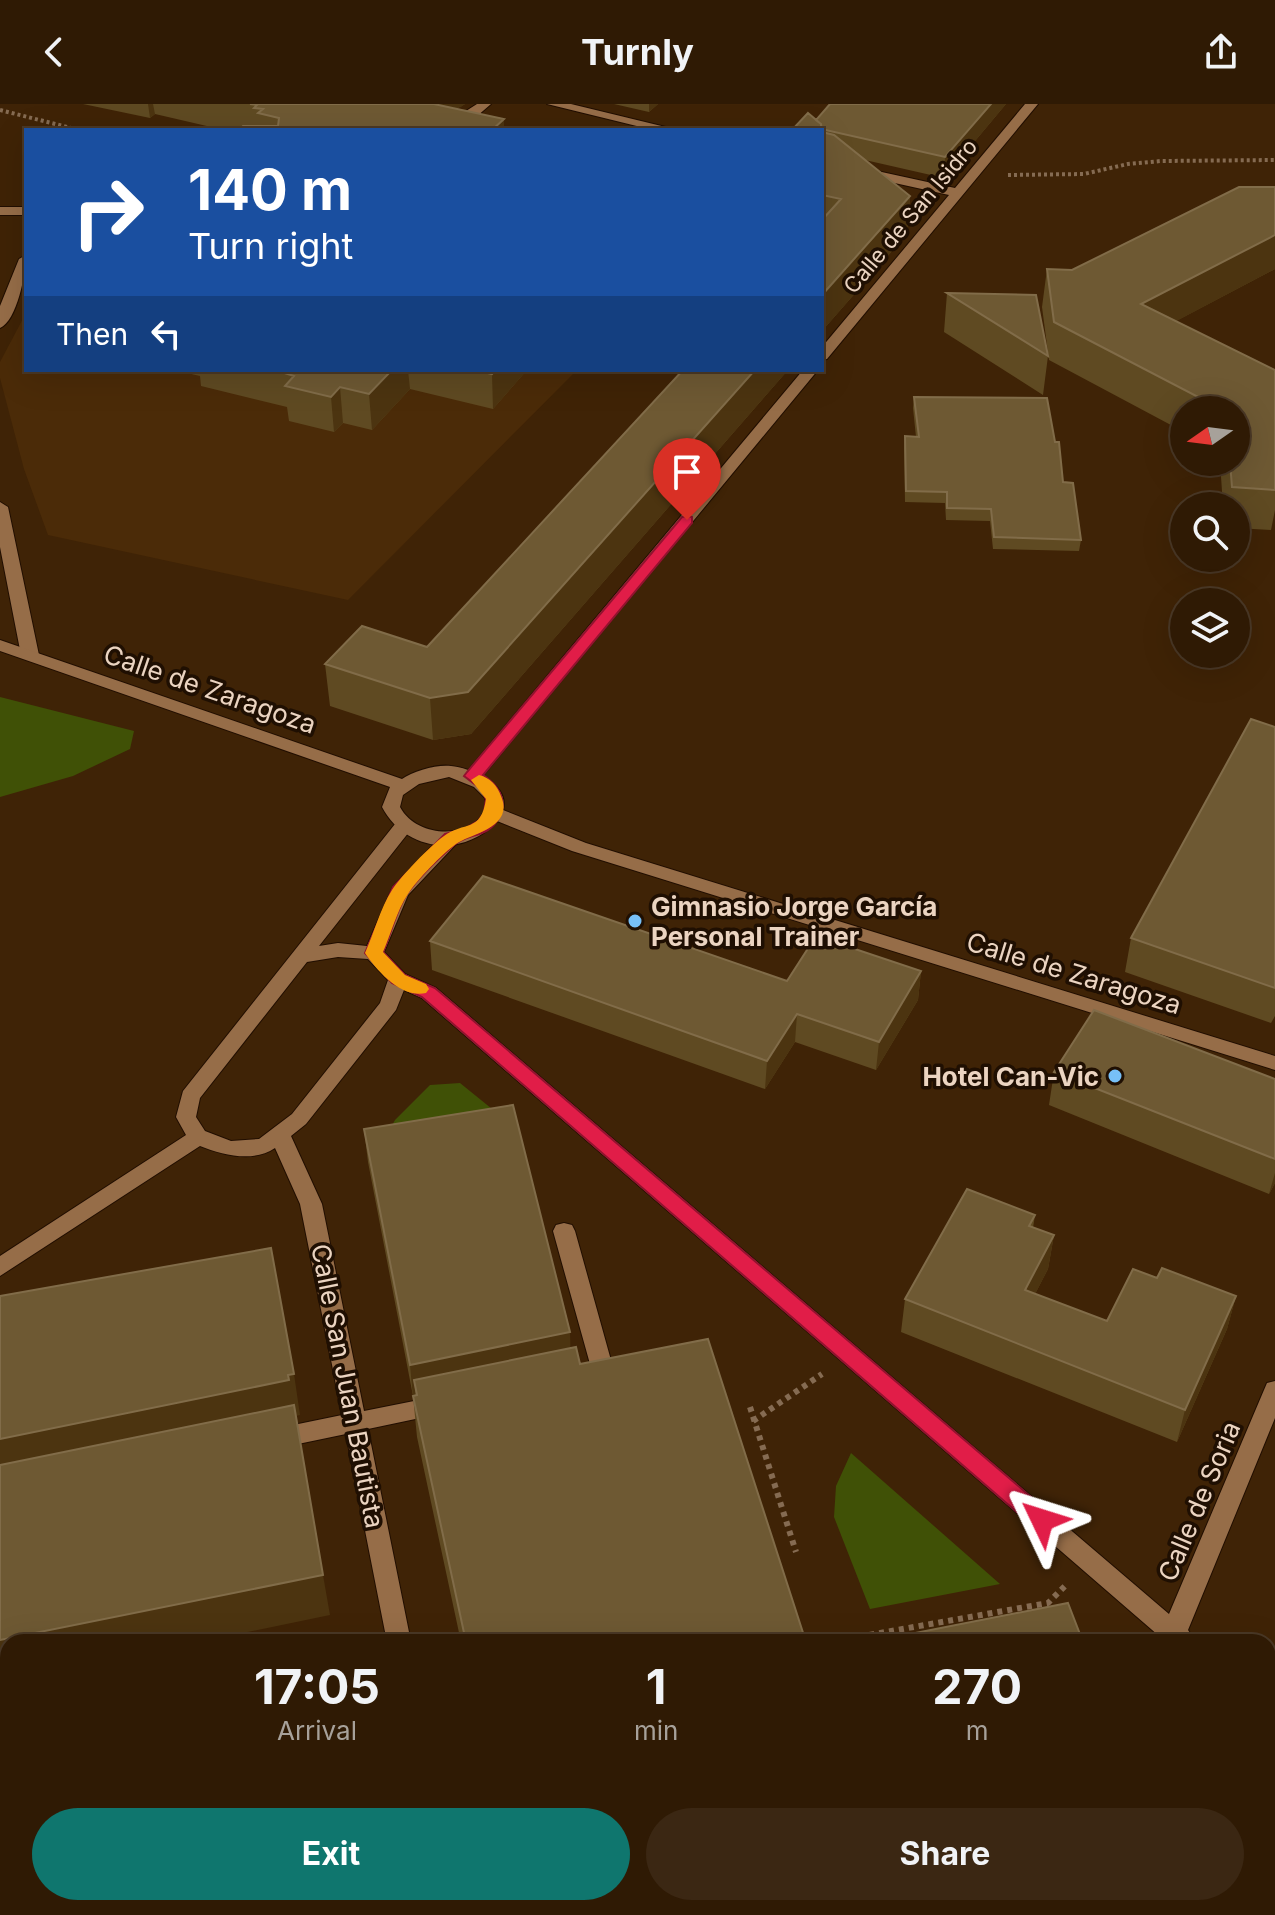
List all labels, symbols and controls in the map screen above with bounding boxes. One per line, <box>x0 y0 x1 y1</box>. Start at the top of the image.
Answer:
icon: back <box>32 30 76 74</box>
text: Turnly <box>581 30 694 74</box>
icon: share <box>1199 30 1243 74</box>
street label: Calle de San Isidro <box>838 133 982 299</box>
text: 140 m <box>188 156 352 224</box>
icon: right <box>56 160 160 264</box>
text: Turn right <box>188 224 353 268</box>
icon: left <box>144 312 188 356</box>
text: Then <box>56 316 128 352</box>
north arrow <box>1170 396 1250 476</box>
map controls <box>1170 396 1250 668</box>
pin <box>653 438 721 520</box>
icon: arrive <box>665 450 709 494</box>
button: search <box>1170 492 1250 572</box>
button: layers <box>1170 588 1250 668</box>
street label: Calle de Zaragoza <box>100 638 320 740</box>
place label: Gimnasio Jorge García Personal Trainer <box>651 891 937 952</box>
marker: Gimnasio Jorge García Personal Trainer <box>626 912 644 930</box>
street label: Calle de Zaragoza <box>963 926 1185 1020</box>
place label: Hotel Can-Vic <box>922 1061 1099 1092</box>
marker: Hotel Can-Vic <box>1106 1067 1124 1085</box>
street label: Calle San Juan Bautista <box>305 1241 391 1531</box>
street label: Calle de Soria <box>1151 1417 1247 1585</box>
position arrow <box>1000 1478 1084 1562</box>
text: 17:05 <box>254 1657 380 1716</box>
text: 1 <box>646 1657 666 1716</box>
text: 270 <box>932 1657 1022 1716</box>
text: Arrival <box>277 1715 357 1746</box>
text: min <box>634 1715 678 1746</box>
text: m <box>966 1715 989 1746</box>
button: Exit <box>32 1808 630 1900</box>
button: Share <box>646 1808 1244 1900</box>

